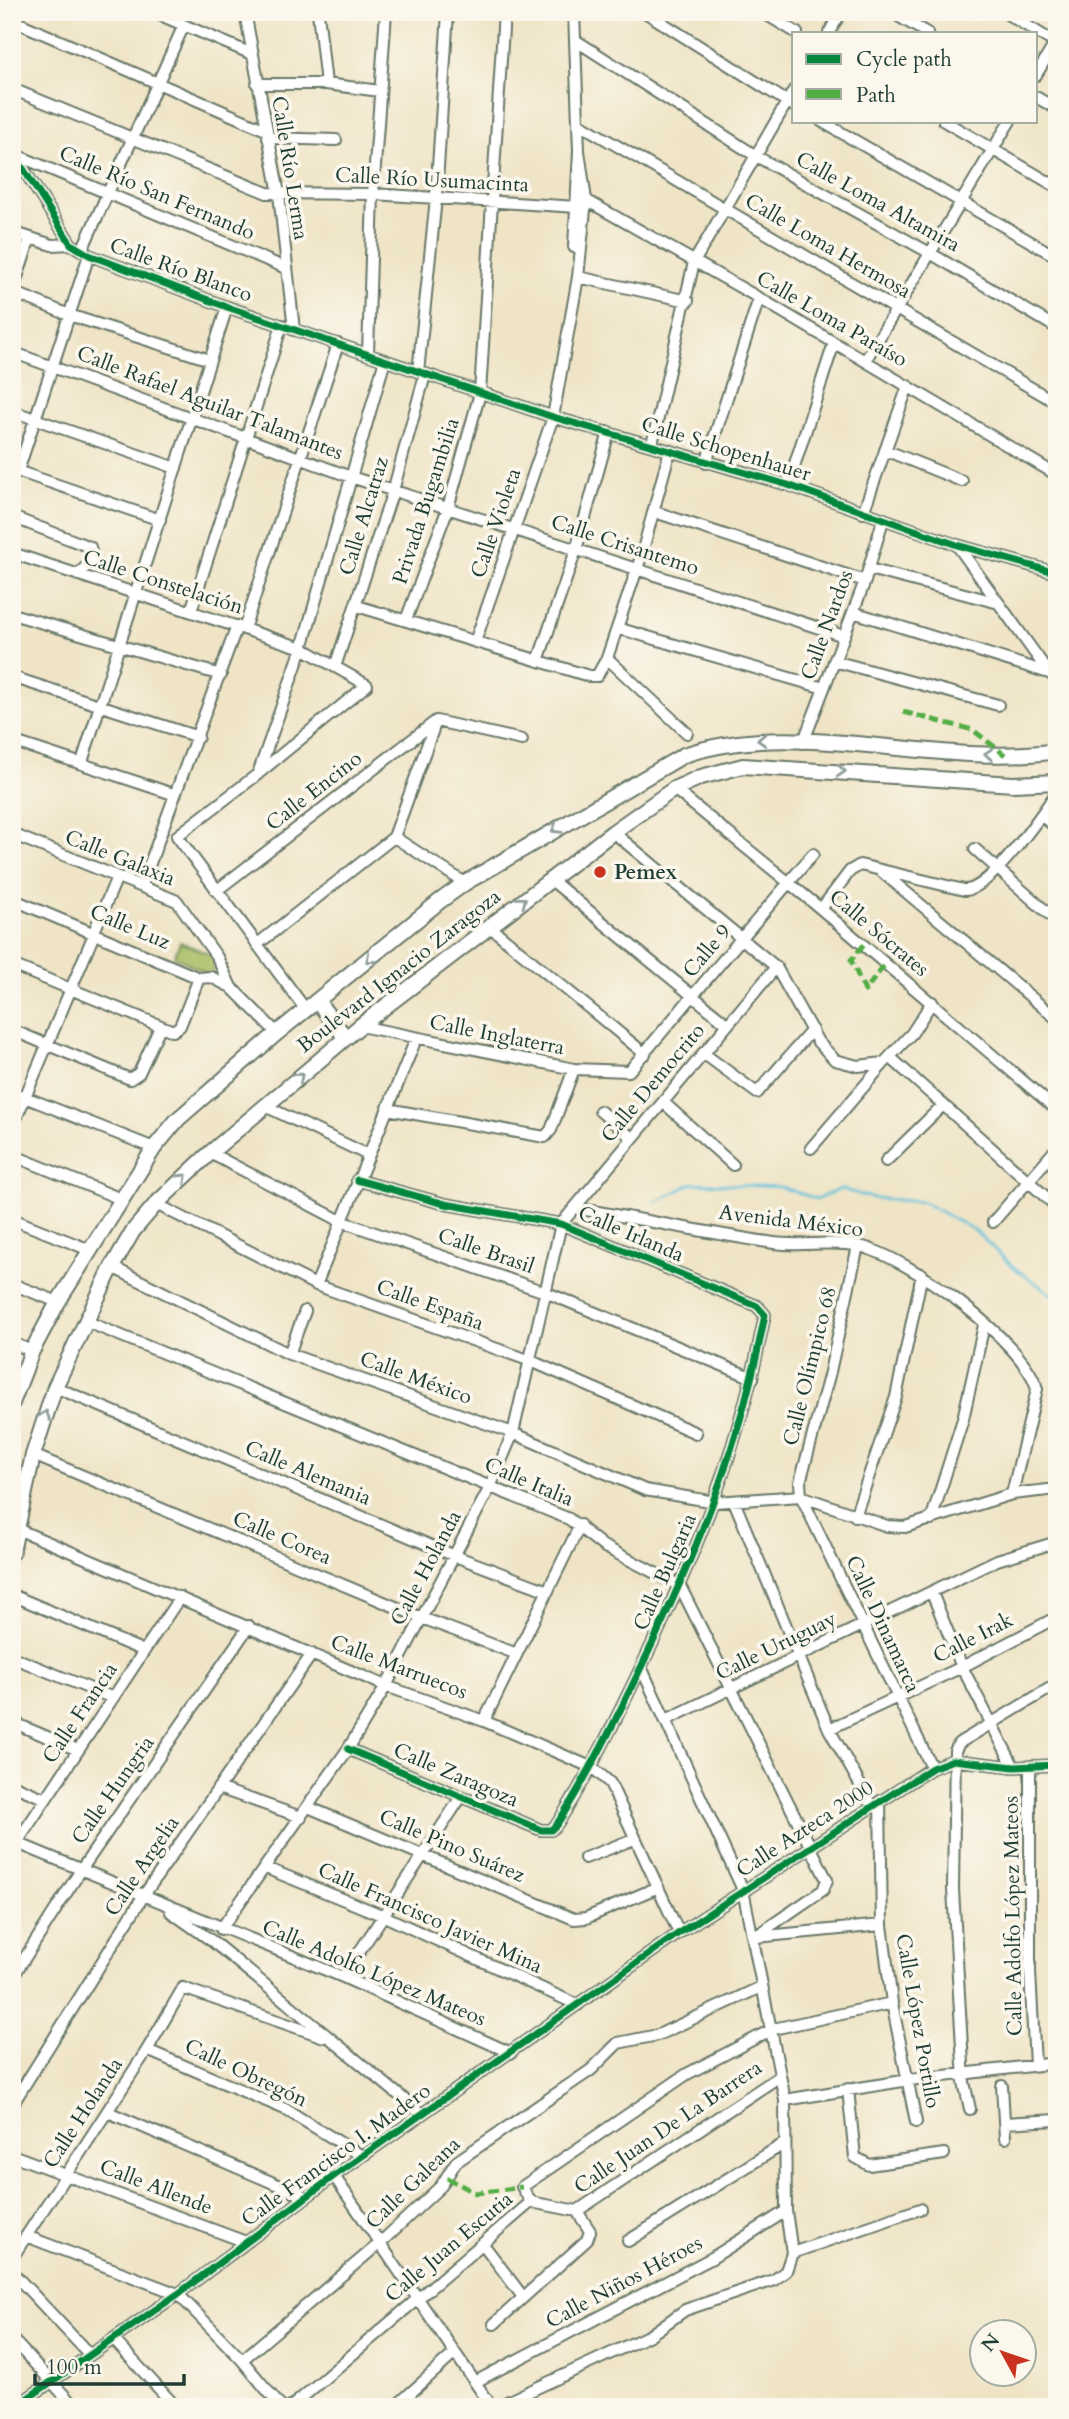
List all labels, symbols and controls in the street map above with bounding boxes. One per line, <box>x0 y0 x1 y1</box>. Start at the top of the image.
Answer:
legend <box>792 32 1038 122</box>
text: Cycle path <box>856 45 952 74</box>
text: Path <box>856 81 896 110</box>
street label: Calle Río Lerma <box>264 94 316 242</box>
street label: Calle Río San Fernando <box>55 139 259 247</box>
street label: Calle Loma Altamira <box>791 145 965 259</box>
street label: Calle Río Usumacinta <box>334 160 530 200</box>
street label: Calle Loma Hermosa <box>740 187 916 305</box>
street label: Calle Río Blanco <box>106 231 256 309</box>
street label: Calle Loma Paraíso <box>751 264 913 374</box>
street label: Calle Rafael Aguilar Talamantes <box>73 339 347 467</box>
street label: Calle Schopenhauer <box>638 409 815 489</box>
street label: Privada Bugambilia <box>385 414 467 588</box>
street label: Calle Alcatraz <box>332 453 396 579</box>
street label: Calle Violeta <box>464 464 528 582</box>
street label: Calle Crisantemo <box>547 507 703 583</box>
street label: Calle Constelación <box>79 542 247 622</box>
street label: Calle Nardos <box>794 566 860 684</box>
one-way arrow <box>756 732 767 747</box>
street label: Calle Encino <box>260 744 368 838</box>
one-way arrow <box>983 747 994 762</box>
one-way arrow <box>836 763 847 778</box>
one-way arrow <box>551 821 564 834</box>
street label: Calle Galaxia <box>61 823 179 893</box>
place label: Pemex <box>614 858 678 887</box>
marker: Pemex <box>592 864 608 880</box>
street label: Boulevard Ignacio Zaragoza <box>291 882 507 1060</box>
street label: Calle Sócrates <box>823 883 935 983</box>
one-way arrow <box>514 896 526 909</box>
street label: Calle Luz <box>85 897 175 957</box>
street label: Calle 9 <box>676 918 738 984</box>
one-way arrow <box>366 951 379 963</box>
street label: Calle Inglaterra <box>427 1008 567 1062</box>
street label: Calle Democrito <box>594 1017 712 1149</box>
one-way arrow <box>291 1073 304 1085</box>
one-way arrow <box>175 1174 188 1187</box>
street label: Avenida México <box>717 1198 865 1244</box>
street label: Calle Irlanda <box>574 1199 688 1269</box>
street label: Calle Brasil <box>434 1221 538 1281</box>
street label: Calle España <box>372 1272 488 1338</box>
street label: Calle Olímpico 68 <box>776 1283 844 1449</box>
street label: Calle México <box>356 1344 476 1412</box>
one-way arrow <box>37 1409 51 1421</box>
street label: Calle Alemania <box>240 1433 376 1513</box>
street label: Calle Italia <box>480 1450 578 1514</box>
street label: Calle Corea <box>228 1504 336 1572</box>
street label: Calle Holanda <box>383 1505 469 1631</box>
street label: Calle Bulgaria <box>626 1509 704 1635</box>
street label: Calle Dinamarca <box>839 1551 927 1697</box>
street label: Calle Uruguay <box>711 1604 841 1688</box>
street label: Calle Irak <box>928 1605 1019 1670</box>
street label: Calle Marruecos <box>326 1628 472 1706</box>
street label: Calle Francia <box>35 1657 125 1769</box>
street label: Calle Hungria <box>65 1730 161 1850</box>
street label: Calle Zaragoza <box>389 1736 523 1814</box>
street label: Calle Azteca 2000 <box>731 1774 879 1884</box>
street label: Calle Adolfo López Mateos <box>996 1796 1030 2036</box>
street label: Calle Pino Suárez <box>375 1802 530 1890</box>
street label: Calle Argelia <box>98 1810 186 1922</box>
street label: Calle Francisco Javier Mina <box>313 1855 547 1981</box>
street label: Calle Adolfo López Mateos <box>258 1913 490 2033</box>
street label: Calle López Portillo <box>888 1931 948 2111</box>
street label: Calle Obregón <box>180 2032 312 2114</box>
street label: Calle Holanda <box>36 2052 130 2174</box>
street label: Calle Juan De La Barrera <box>568 2053 768 2201</box>
street label: Calle Francisco I. Madero <box>235 2076 437 2234</box>
street label: Calle Galeana <box>359 2130 467 2236</box>
street label: Calle Allende <box>95 2152 217 2222</box>
street label: Calle Juan Escutia <box>379 2185 519 2309</box>
street label: Calle Niños Héroes <box>541 2228 707 2336</box>
north arrow <box>968 2318 1038 2388</box>
text: N <box>975 2328 1006 2357</box>
scale bar <box>35 2342 184 2386</box>
text: 100 m <box>46 2353 102 2382</box>

